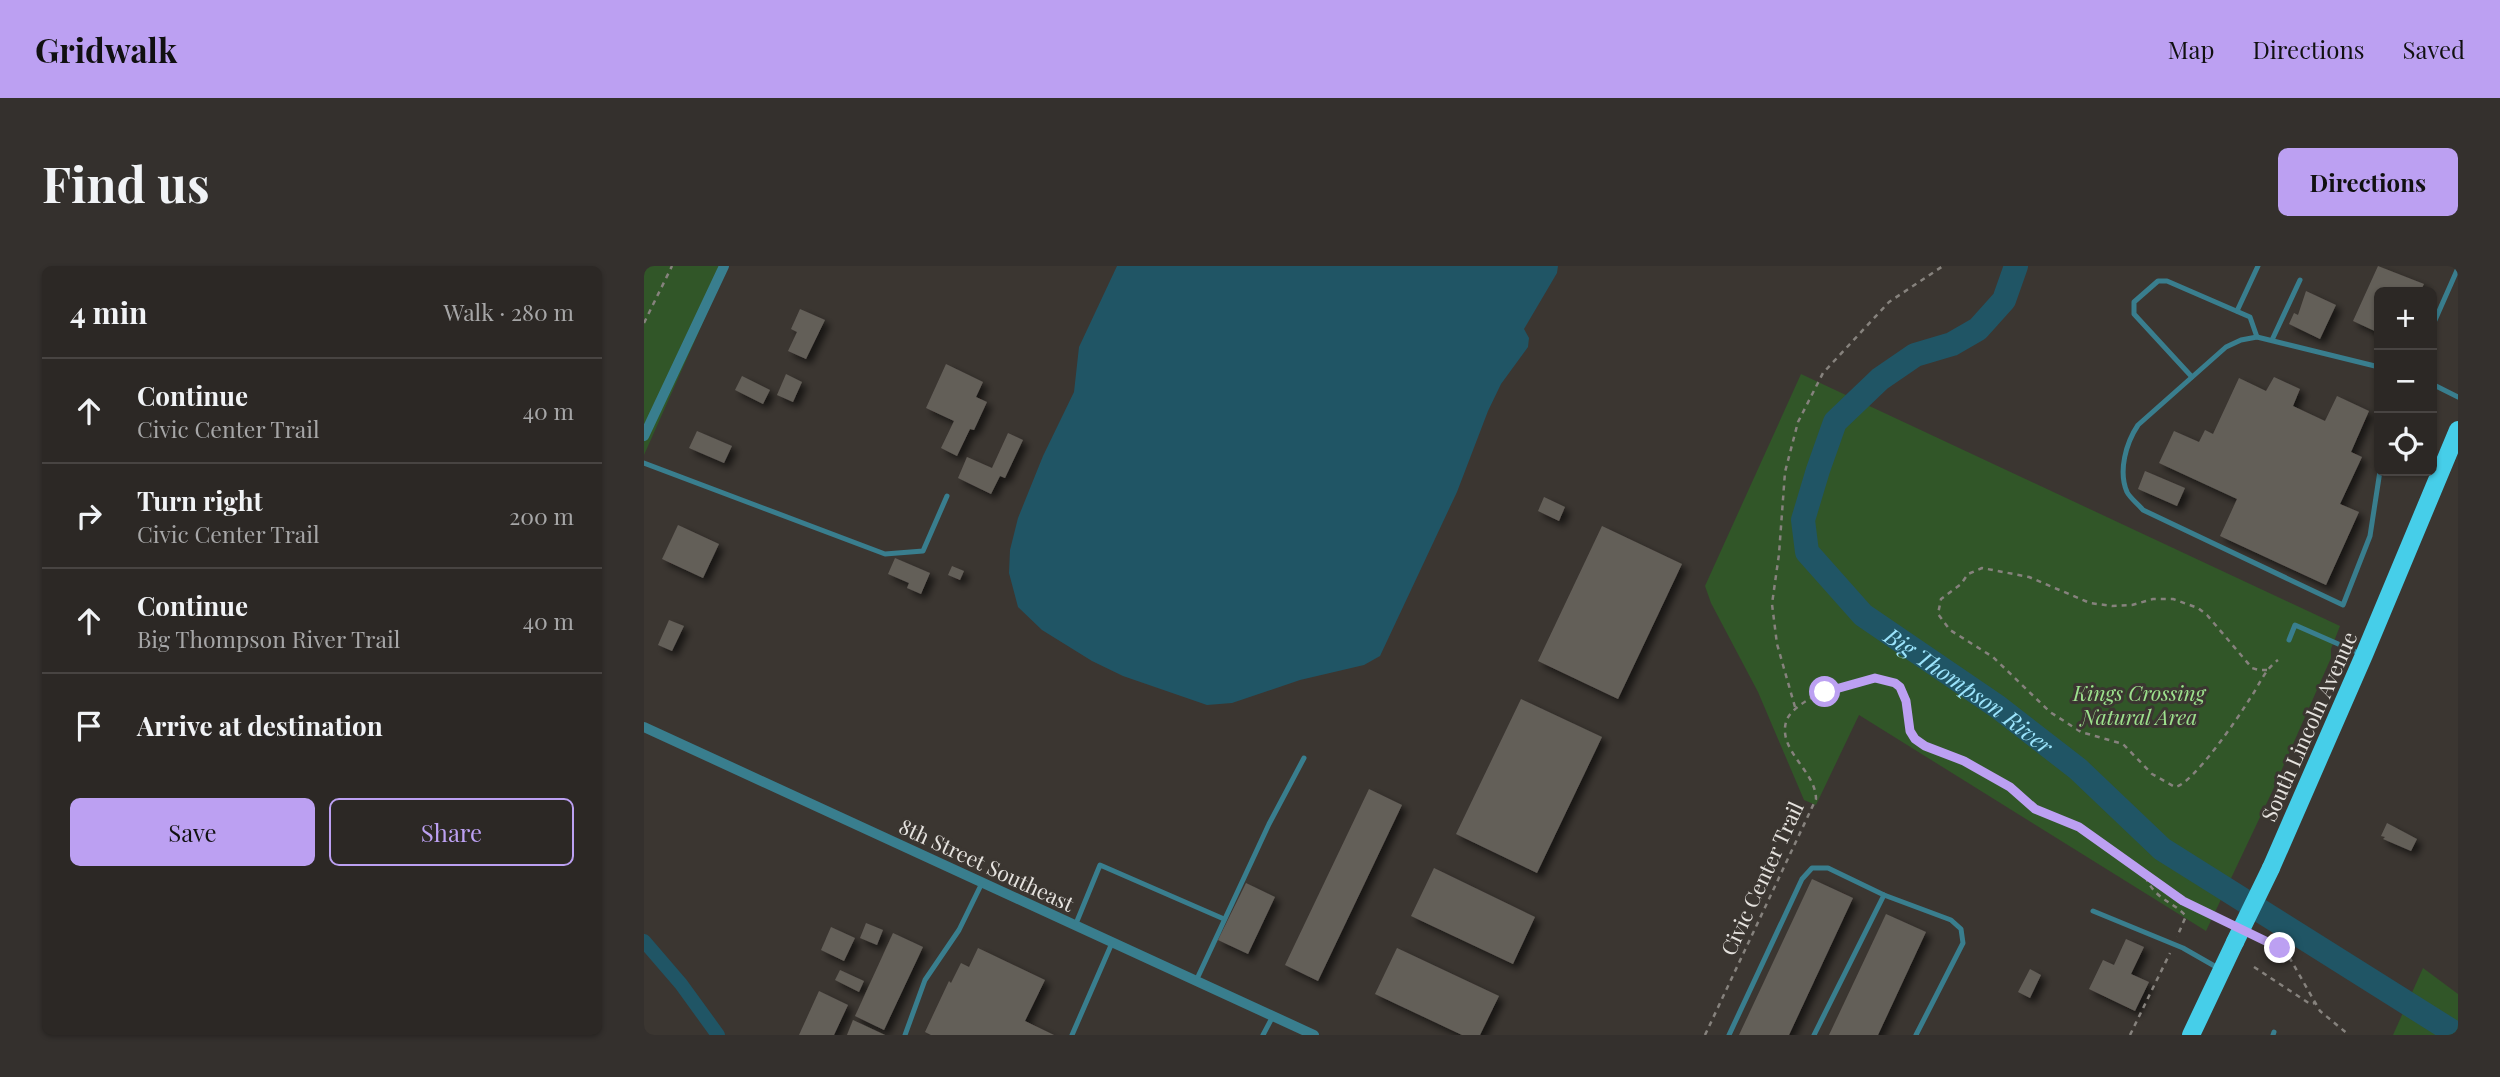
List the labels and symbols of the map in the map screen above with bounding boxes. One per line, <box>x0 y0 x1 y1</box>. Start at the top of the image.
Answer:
water label: Big Thompson River <box>1878 619 2061 761</box>
street label: South Lincoln Avenue <box>2254 627 2362 825</box>
route start <box>1809 676 1840 707</box>
park label: Kings Crossing Natural Area <box>2072 678 2207 730</box>
street label: Civic Center Trail <box>1713 797 1809 959</box>
street label: 8th Street Southeast <box>895 811 1079 917</box>
route end <box>2264 932 2295 963</box>

